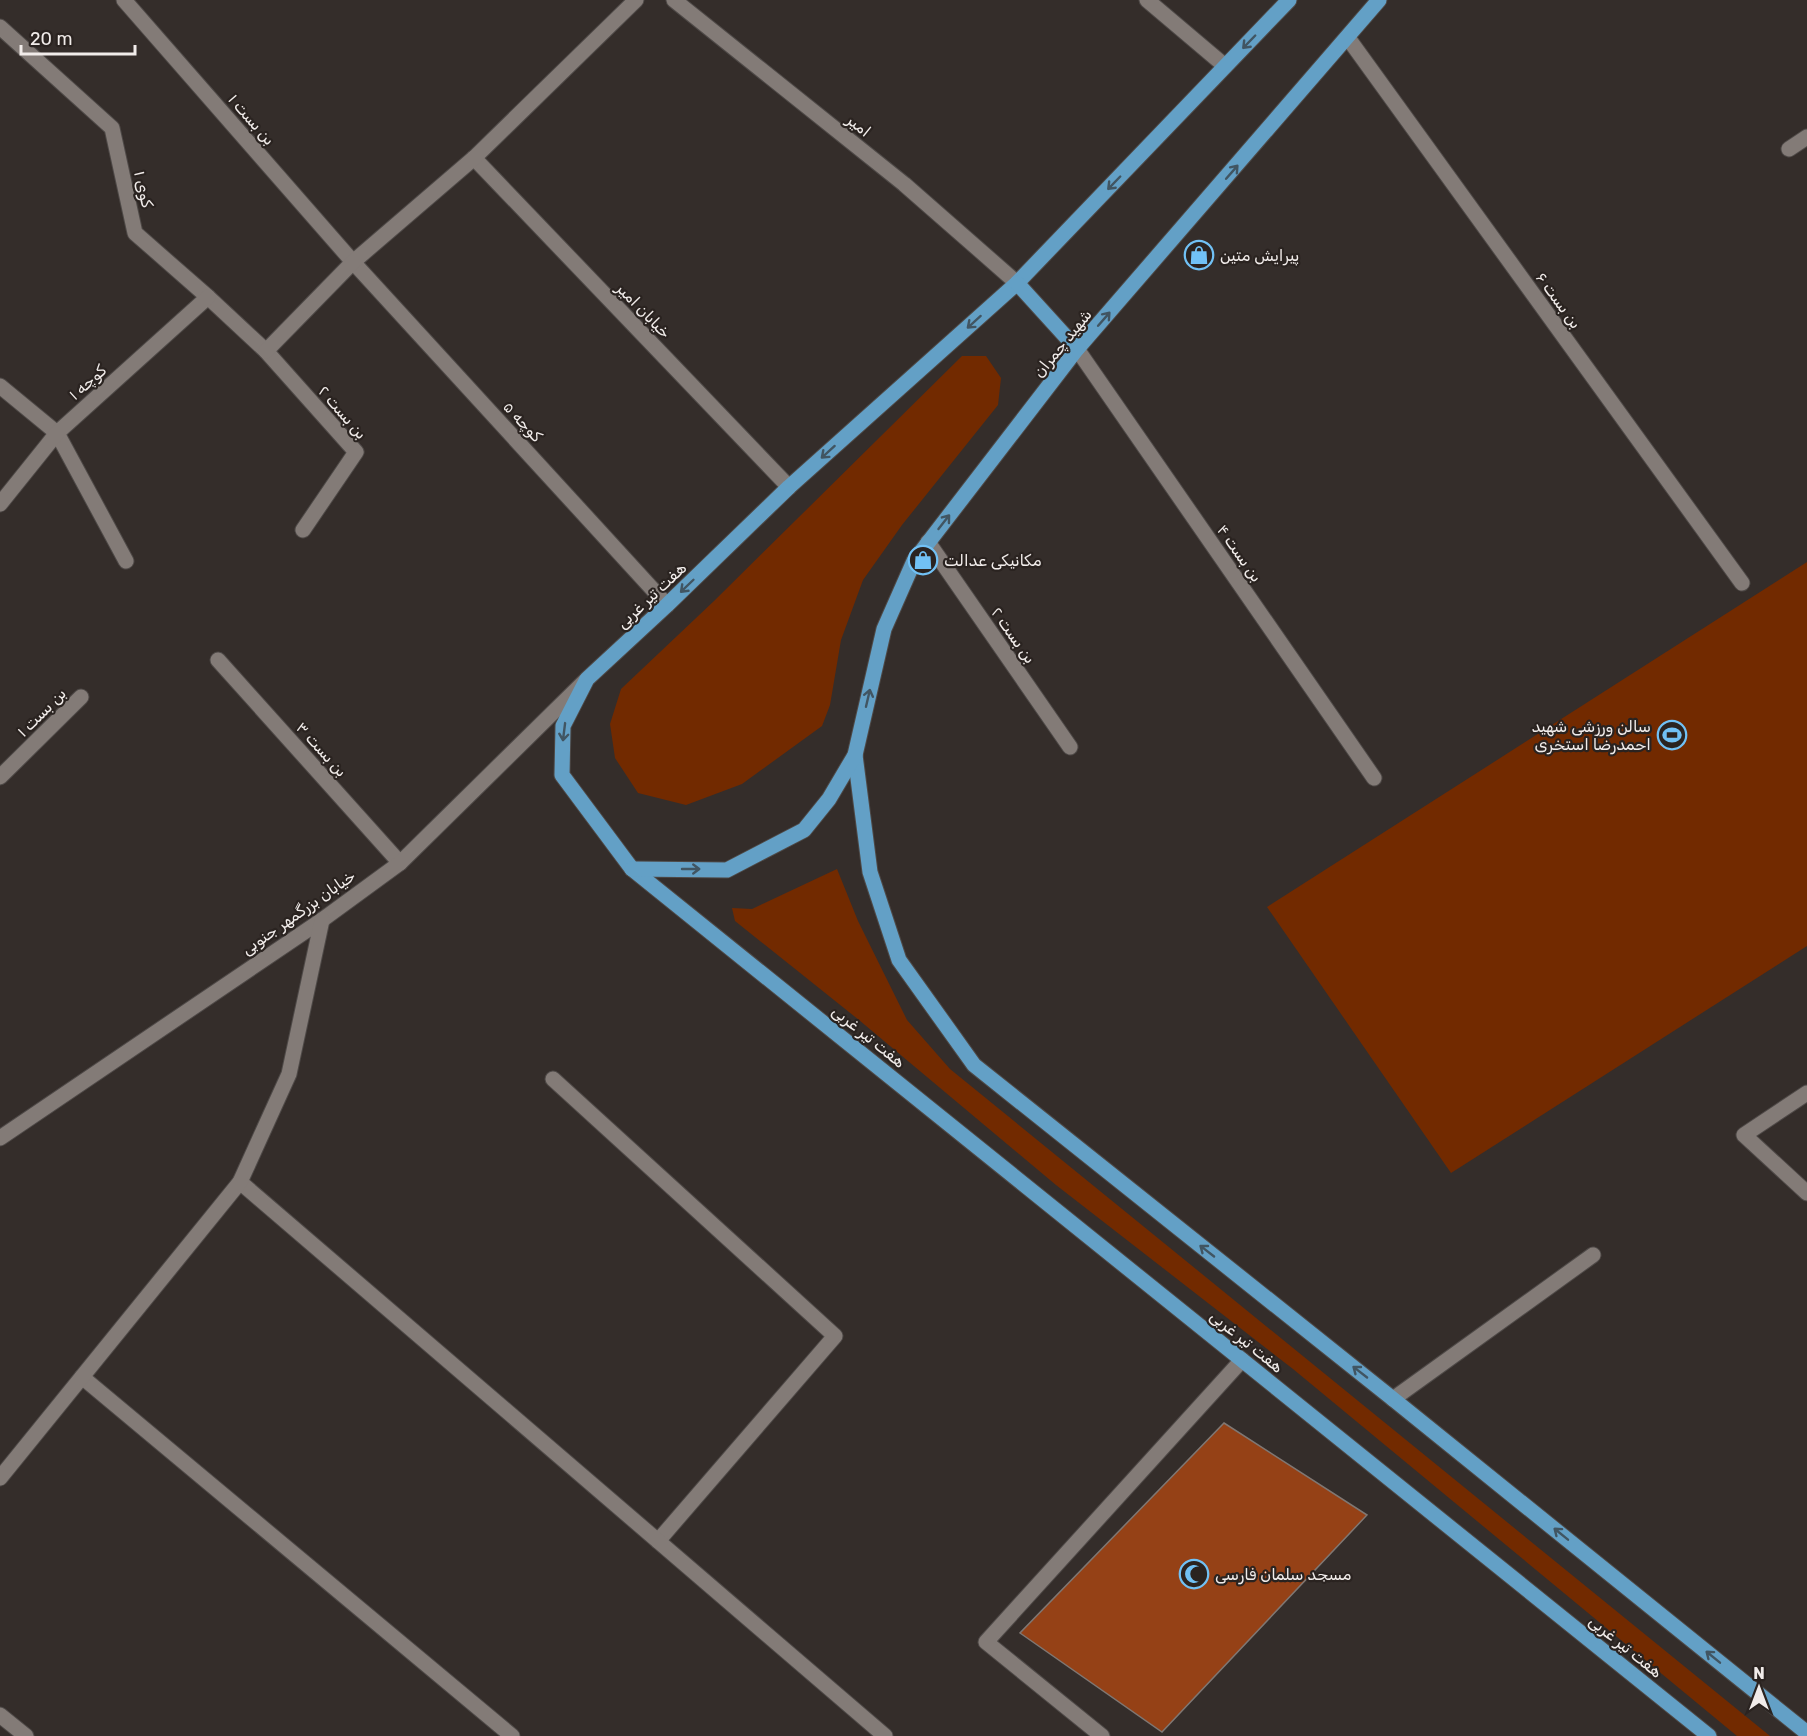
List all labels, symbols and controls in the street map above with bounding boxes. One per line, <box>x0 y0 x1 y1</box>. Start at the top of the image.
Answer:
scale bar <box>21 18 135 56</box>
text: 20 m <box>30 28 72 50</box>
one-way arrow <box>1241 35 1256 50</box>
street label: بن بست ۱ <box>224 90 279 149</box>
street label: امیر <box>842 109 874 141</box>
one-way arrow <box>1225 165 1239 180</box>
street label: کوی ۱ <box>129 169 157 210</box>
one-way arrow <box>1106 175 1121 190</box>
shop icon: پیرایش متین <box>1183 239 1215 271</box>
place label: پیرایش متین <box>1220 246 1299 266</box>
street label: بن بست ۶ <box>1532 268 1585 332</box>
street label: خیابان امیر <box>611 278 675 343</box>
street label: شهید چمران <box>1029 305 1096 382</box>
one-way arrow <box>1097 312 1111 327</box>
one-way arrow <box>967 315 982 329</box>
street label: کوچه ۱ <box>65 360 111 405</box>
street label: بن بست ۲ <box>314 382 371 443</box>
street label: کوچه ۵ <box>498 397 547 447</box>
one-way arrow <box>821 445 836 459</box>
one-way arrow <box>938 514 951 530</box>
street label: بن بست ۴ <box>1213 521 1266 586</box>
shop icon: مکانیکی عدالت <box>907 544 939 576</box>
place label: مکانیکی عدالت <box>944 551 1042 570</box>
street label: هفت تیر غربی <box>612 558 691 633</box>
one-way arrow <box>679 579 694 593</box>
street label: بن بست ۲ <box>987 603 1040 667</box>
street label: بن بست ۱ <box>13 684 70 741</box>
one-way arrow <box>862 689 874 708</box>
place label: سالن ورزشی شهید احمدرضا استخری <box>1531 717 1651 755</box>
street label: بن بست ۳ <box>292 718 351 781</box>
sports icon: سالن ورزشی شهید احمدرضا استخری <box>1656 719 1688 751</box>
one-way arrow <box>558 722 569 741</box>
one-way arrow <box>680 863 700 875</box>
street label: خیابان بزرگمهر جنوبی <box>238 866 360 960</box>
street label: هفت تیر غربی <box>828 1001 909 1073</box>
one-way arrow <box>1200 1245 1216 1258</box>
street label: هفت تیر غربی <box>1206 1306 1287 1378</box>
one-way arrow <box>1352 1366 1368 1379</box>
one-way arrow <box>1553 1528 1569 1541</box>
mosque icon: مسجد سلمان فارسی <box>1178 1558 1210 1590</box>
place label: مسجد سلمان فارسی <box>1215 1565 1352 1585</box>
street label: هفت تیر غربی <box>1585 1611 1666 1683</box>
one-way arrow <box>1705 1651 1721 1664</box>
north arrow <box>1729 1658 1789 1718</box>
text: N <box>1753 1664 1765 1683</box>

